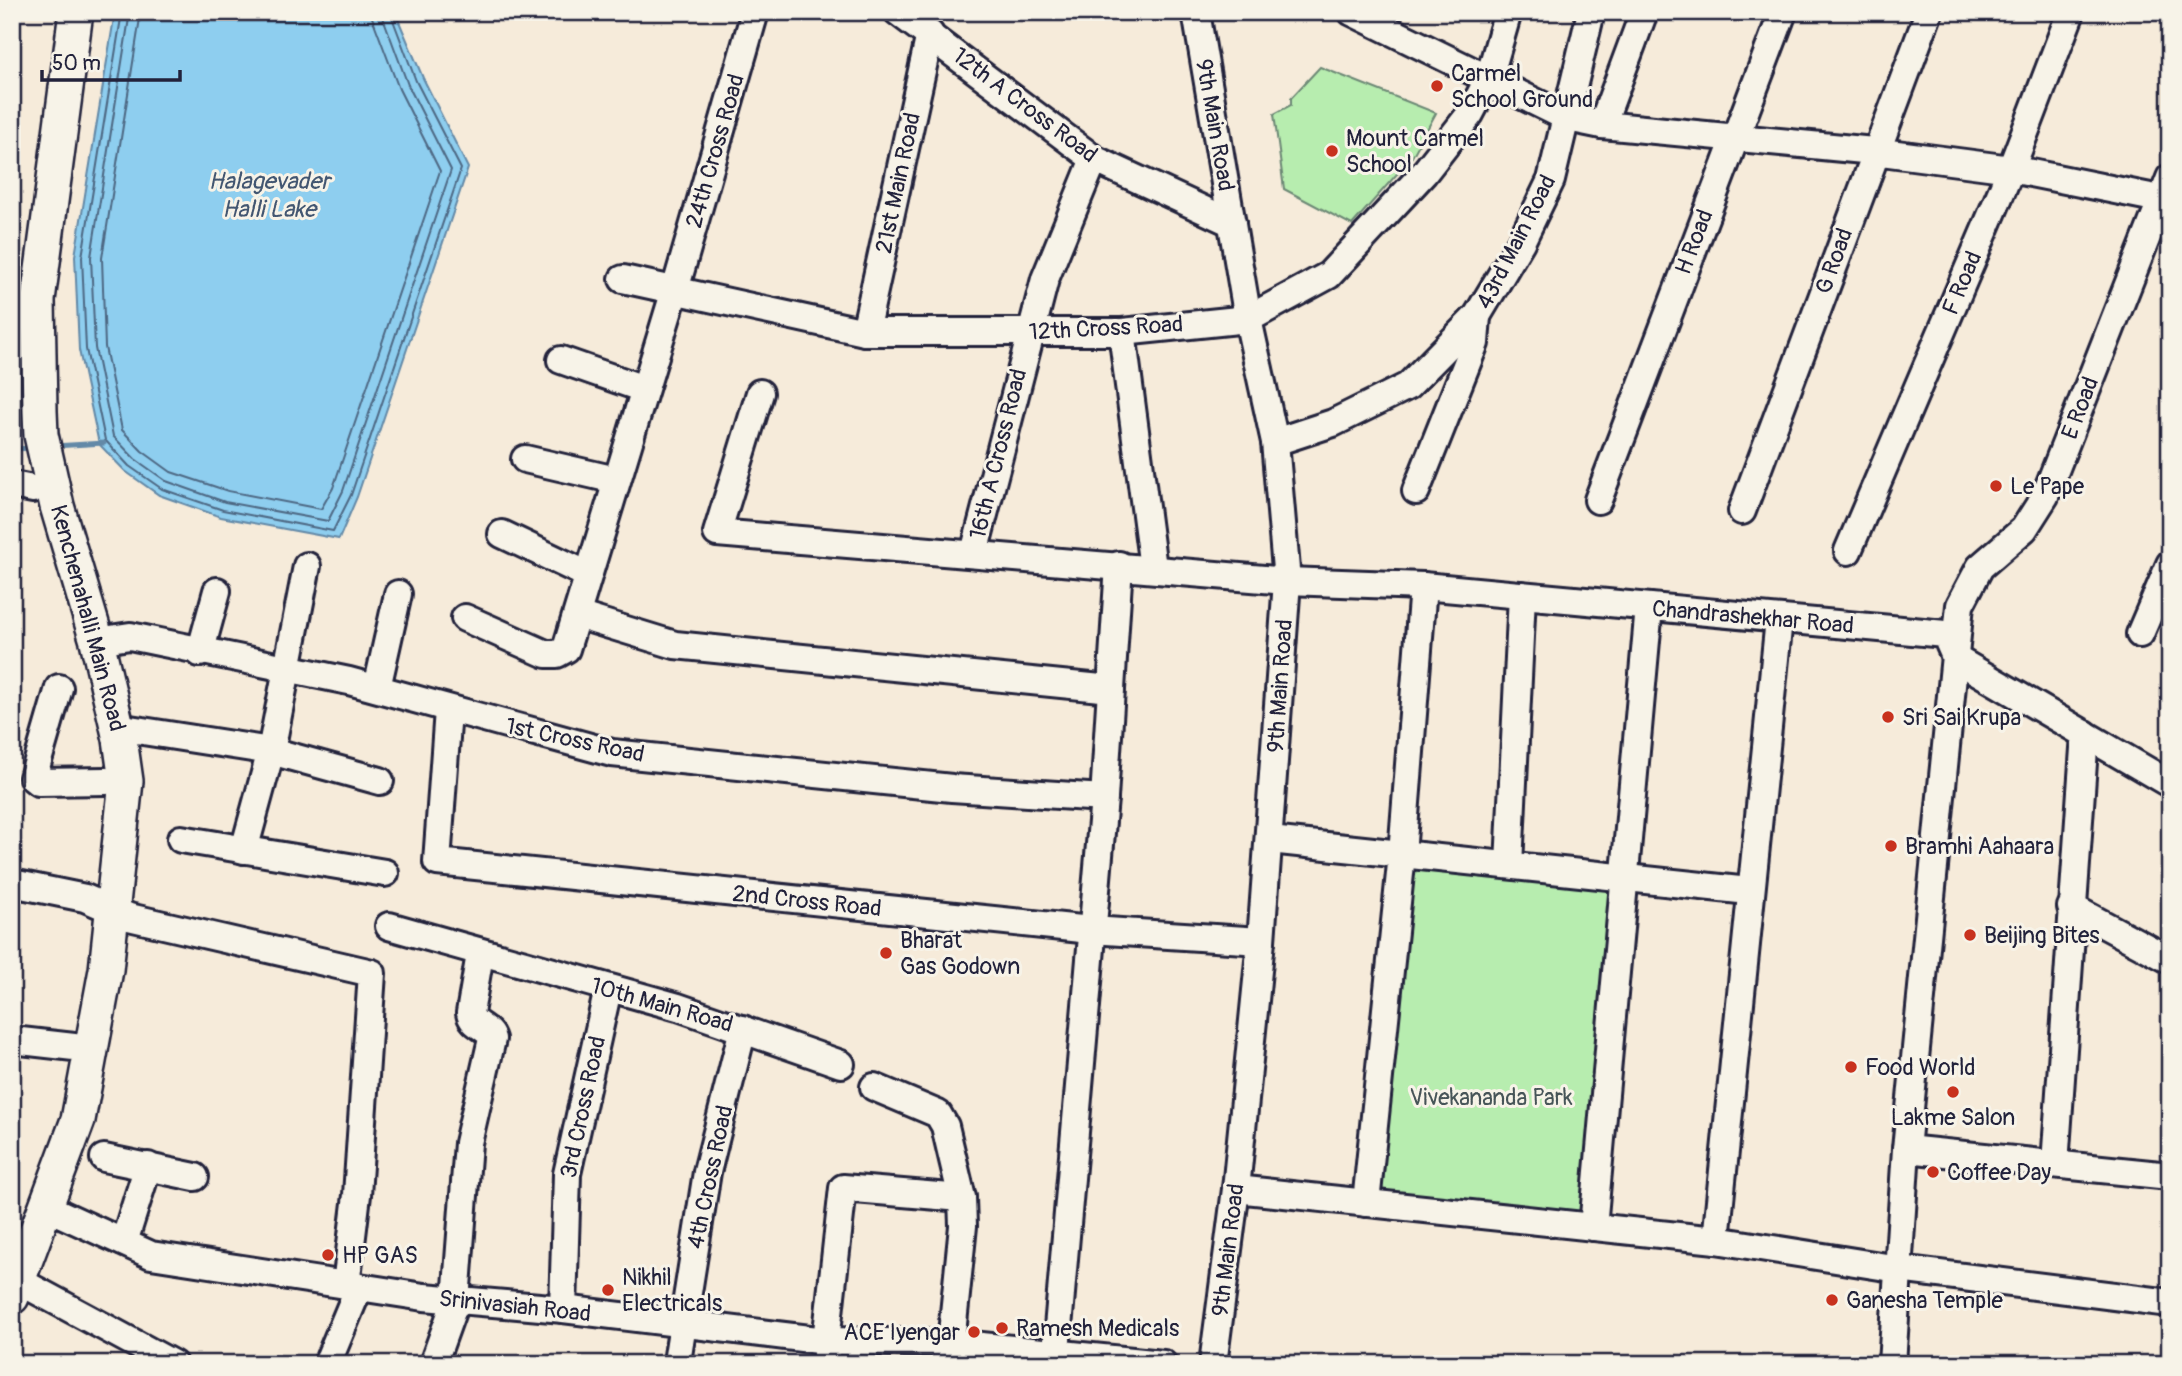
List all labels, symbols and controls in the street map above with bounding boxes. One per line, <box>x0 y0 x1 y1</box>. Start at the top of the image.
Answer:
scale bar <box>42 38 180 82</box>
street label: 12th A Cross Road <box>947 41 1103 169</box>
text: 50 m <box>52 50 101 77</box>
street label: 9th Main Road <box>1189 57 1241 193</box>
place label: Carmel School Ground <box>1451 59 1593 114</box>
street label: 24th Cross Road <box>679 71 751 231</box>
marker: Carmel School Ground <box>1429 78 1445 94</box>
street label: 21st Main Road <box>869 110 927 256</box>
place label: Mount Carmel School <box>1346 124 1484 179</box>
marker: Mount Carmel School <box>1324 143 1340 159</box>
water label: Halagevader Halli Lake <box>208 167 333 224</box>
street label: 43rd Main Road <box>1470 170 1562 314</box>
street label: H Road <box>1668 205 1720 279</box>
street label: G Road <box>1809 224 1859 298</box>
street label: F Road <box>1936 247 1988 319</box>
street label: 12th Cross Road <box>1028 309 1184 347</box>
street label: 16th A Cross Road <box>963 366 1033 542</box>
street label: E Road <box>2055 373 2105 443</box>
place label: Le Pape <box>2010 472 2085 501</box>
marker: Le Pape <box>1988 478 2004 494</box>
street label: Kenchenahalli Main Road <box>44 502 132 734</box>
street label: Chandrashekhar Road <box>1651 594 1855 640</box>
street label: 9th Main Road <box>1261 618 1299 754</box>
place label: Sri Sai Krupa <box>1902 703 2021 732</box>
marker: Sri Sai Krupa <box>1880 709 1896 725</box>
street label: 1st Cross Road <box>503 711 647 769</box>
place label: Bramhi Aahaara <box>1905 832 2054 861</box>
marker: Bramhi Aahaara <box>1883 838 1899 854</box>
street label: 2nd Cross Road <box>731 879 883 923</box>
place label: Beijing Bites <box>1984 921 2100 950</box>
place label: Bharat Gas Godown <box>900 926 1020 981</box>
marker: Beijing Bites <box>1962 927 1978 943</box>
marker: Bharat Gas Godown <box>878 945 894 961</box>
street label: 10th Main Road <box>588 971 736 1039</box>
street label: 3rd Cross Road <box>554 1033 612 1181</box>
place label: Food World <box>1865 1053 1976 1082</box>
marker: Food World <box>1843 1059 1859 1075</box>
park label: Vivekananda Park <box>1409 1083 1573 1112</box>
marker: Lakme Salon <box>1945 1084 1961 1100</box>
street label: 4th Cross Road <box>681 1103 739 1251</box>
place label: Lakme Salon <box>1891 1103 2015 1132</box>
place label: Coffee Day <box>1947 1158 2051 1187</box>
marker: Coffee Day <box>1925 1164 1941 1180</box>
street label: 9th Main Road <box>1205 1182 1251 1318</box>
place label: HP GAS <box>342 1241 418 1270</box>
marker: HP GAS <box>320 1247 336 1263</box>
place label: Nikhil Electricals <box>622 1263 722 1318</box>
marker: Nikhil Electricals <box>600 1282 616 1298</box>
street label: Srinivasiah Road <box>437 1284 593 1328</box>
place label: Ganesha Temple <box>1846 1286 2004 1315</box>
marker: Ganesha Temple <box>1824 1292 1840 1308</box>
place label: Ramesh Medicals <box>1016 1314 1179 1343</box>
place label: ACE Iyengar <box>843 1318 960 1347</box>
marker: Ramesh Medicals <box>994 1320 1010 1336</box>
marker: ACE Iyengar <box>966 1324 982 1340</box>

